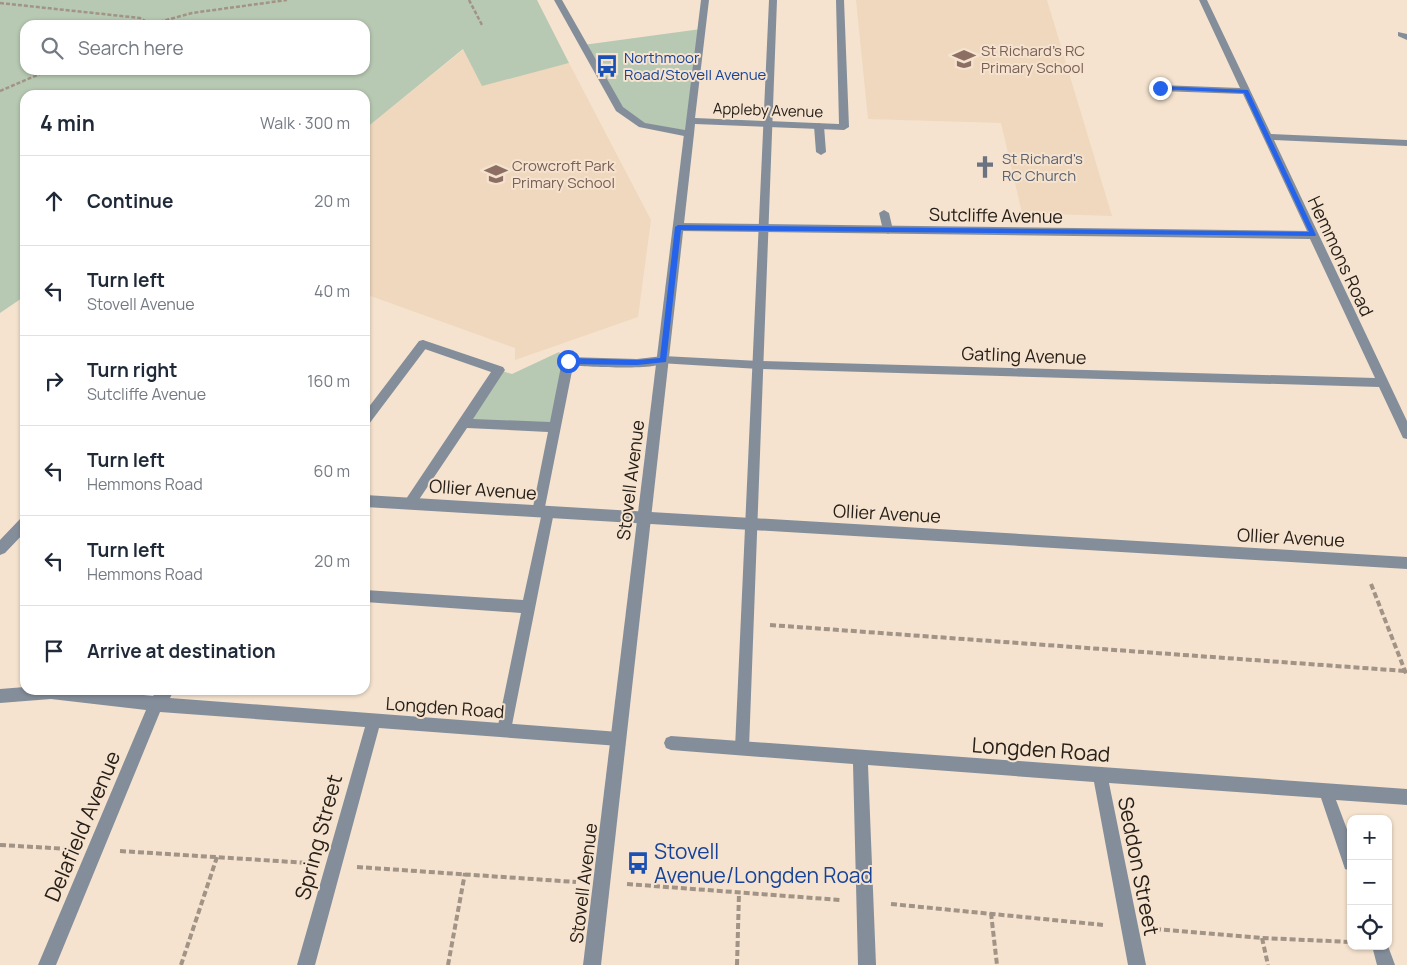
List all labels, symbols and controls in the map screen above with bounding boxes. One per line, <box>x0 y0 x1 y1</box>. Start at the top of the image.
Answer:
search box <box>20 20 370 75</box>
icon: search <box>38 34 66 62</box>
text: Search here <box>78 35 184 61</box>
place label: St Richard's RC Primary School <box>981 40 1085 78</box>
school or university icon: St Richard's RC Primary School <box>951 46 977 72</box>
place label: Northmoor Road/Stovell Avenue <box>624 47 767 85</box>
bus stop icon: Northmoor Road/Stovell Avenue <box>594 53 620 79</box>
route end <box>1149 77 1172 100</box>
street label: Appleby Avenue <box>713 98 824 122</box>
text: 4 min <box>40 109 95 137</box>
text: Walk · 300 m <box>260 112 350 134</box>
place label: St Richard's RC Church <box>1002 148 1083 186</box>
church icon: St Richard's RC Church <box>972 154 998 180</box>
place label: Crowcroft Park Primary School <box>512 155 615 193</box>
school or university icon: Crowcroft Park Primary School <box>483 161 509 187</box>
icon: ahead <box>40 187 68 215</box>
text: Continue <box>87 188 173 214</box>
text: 20 m <box>314 190 350 212</box>
street label: Hemmons Road <box>1303 192 1379 320</box>
street label: Sutcliffe Avenue <box>929 202 1063 228</box>
text: Turn left <box>87 267 165 293</box>
icon: left <box>40 277 68 305</box>
text: 40 m <box>314 280 350 302</box>
text: Stovell Avenue <box>87 293 195 315</box>
street label: Gatling Avenue <box>961 341 1087 369</box>
route start <box>557 350 580 373</box>
text: Turn right <box>87 357 177 383</box>
icon: right <box>40 367 68 395</box>
text: 160 m <box>307 370 350 392</box>
text: Sutcliffe Avenue <box>87 383 206 405</box>
street label: Stovell Avenue <box>611 418 649 542</box>
text: Turn left <box>87 447 165 473</box>
icon: left <box>40 457 68 485</box>
text: 60 m <box>314 460 350 482</box>
text: Hemmons Road <box>87 473 203 495</box>
street label: Ollier Avenue <box>428 473 538 505</box>
street label: Ollier Avenue <box>833 498 941 528</box>
street label: Ollier Avenue <box>1237 522 1345 552</box>
text: Turn left <box>87 537 165 563</box>
icon: left <box>40 547 68 575</box>
text: 20 m <box>314 550 350 572</box>
text: Hemmons Road <box>87 563 203 585</box>
icon: arrive <box>40 637 68 665</box>
text: Arrive at destination <box>87 638 276 664</box>
street label: Longden Road <box>385 691 505 723</box>
street label: Longden Road <box>971 730 1111 768</box>
street label: Delafield Avenue <box>38 746 126 906</box>
street label: Spring Street <box>288 771 348 903</box>
street label: Seddon Street <box>1112 794 1166 938</box>
map controls <box>1347 815 1392 950</box>
button: + <box>1347 815 1392 860</box>
street label: Stovell Avenue <box>564 821 602 945</box>
place label: Stovell Avenue/Longden Road <box>654 837 873 889</box>
bus stop icon: Stovell Avenue/Longden Road <box>625 850 651 876</box>
button: − <box>1347 860 1392 905</box>
button: locate <box>1347 905 1392 950</box>

